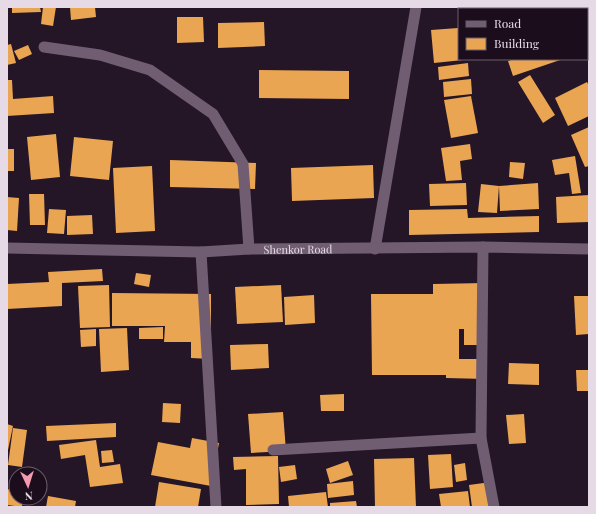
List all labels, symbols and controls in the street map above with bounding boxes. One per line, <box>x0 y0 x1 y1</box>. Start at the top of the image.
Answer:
legend <box>458 8 588 60</box>
text: Road <box>494 15 521 31</box>
text: Building <box>494 35 540 51</box>
street label: Shenkor Road <box>263 241 333 256</box>
north arrow <box>8 466 48 506</box>
text: N <box>24 489 33 504</box>

